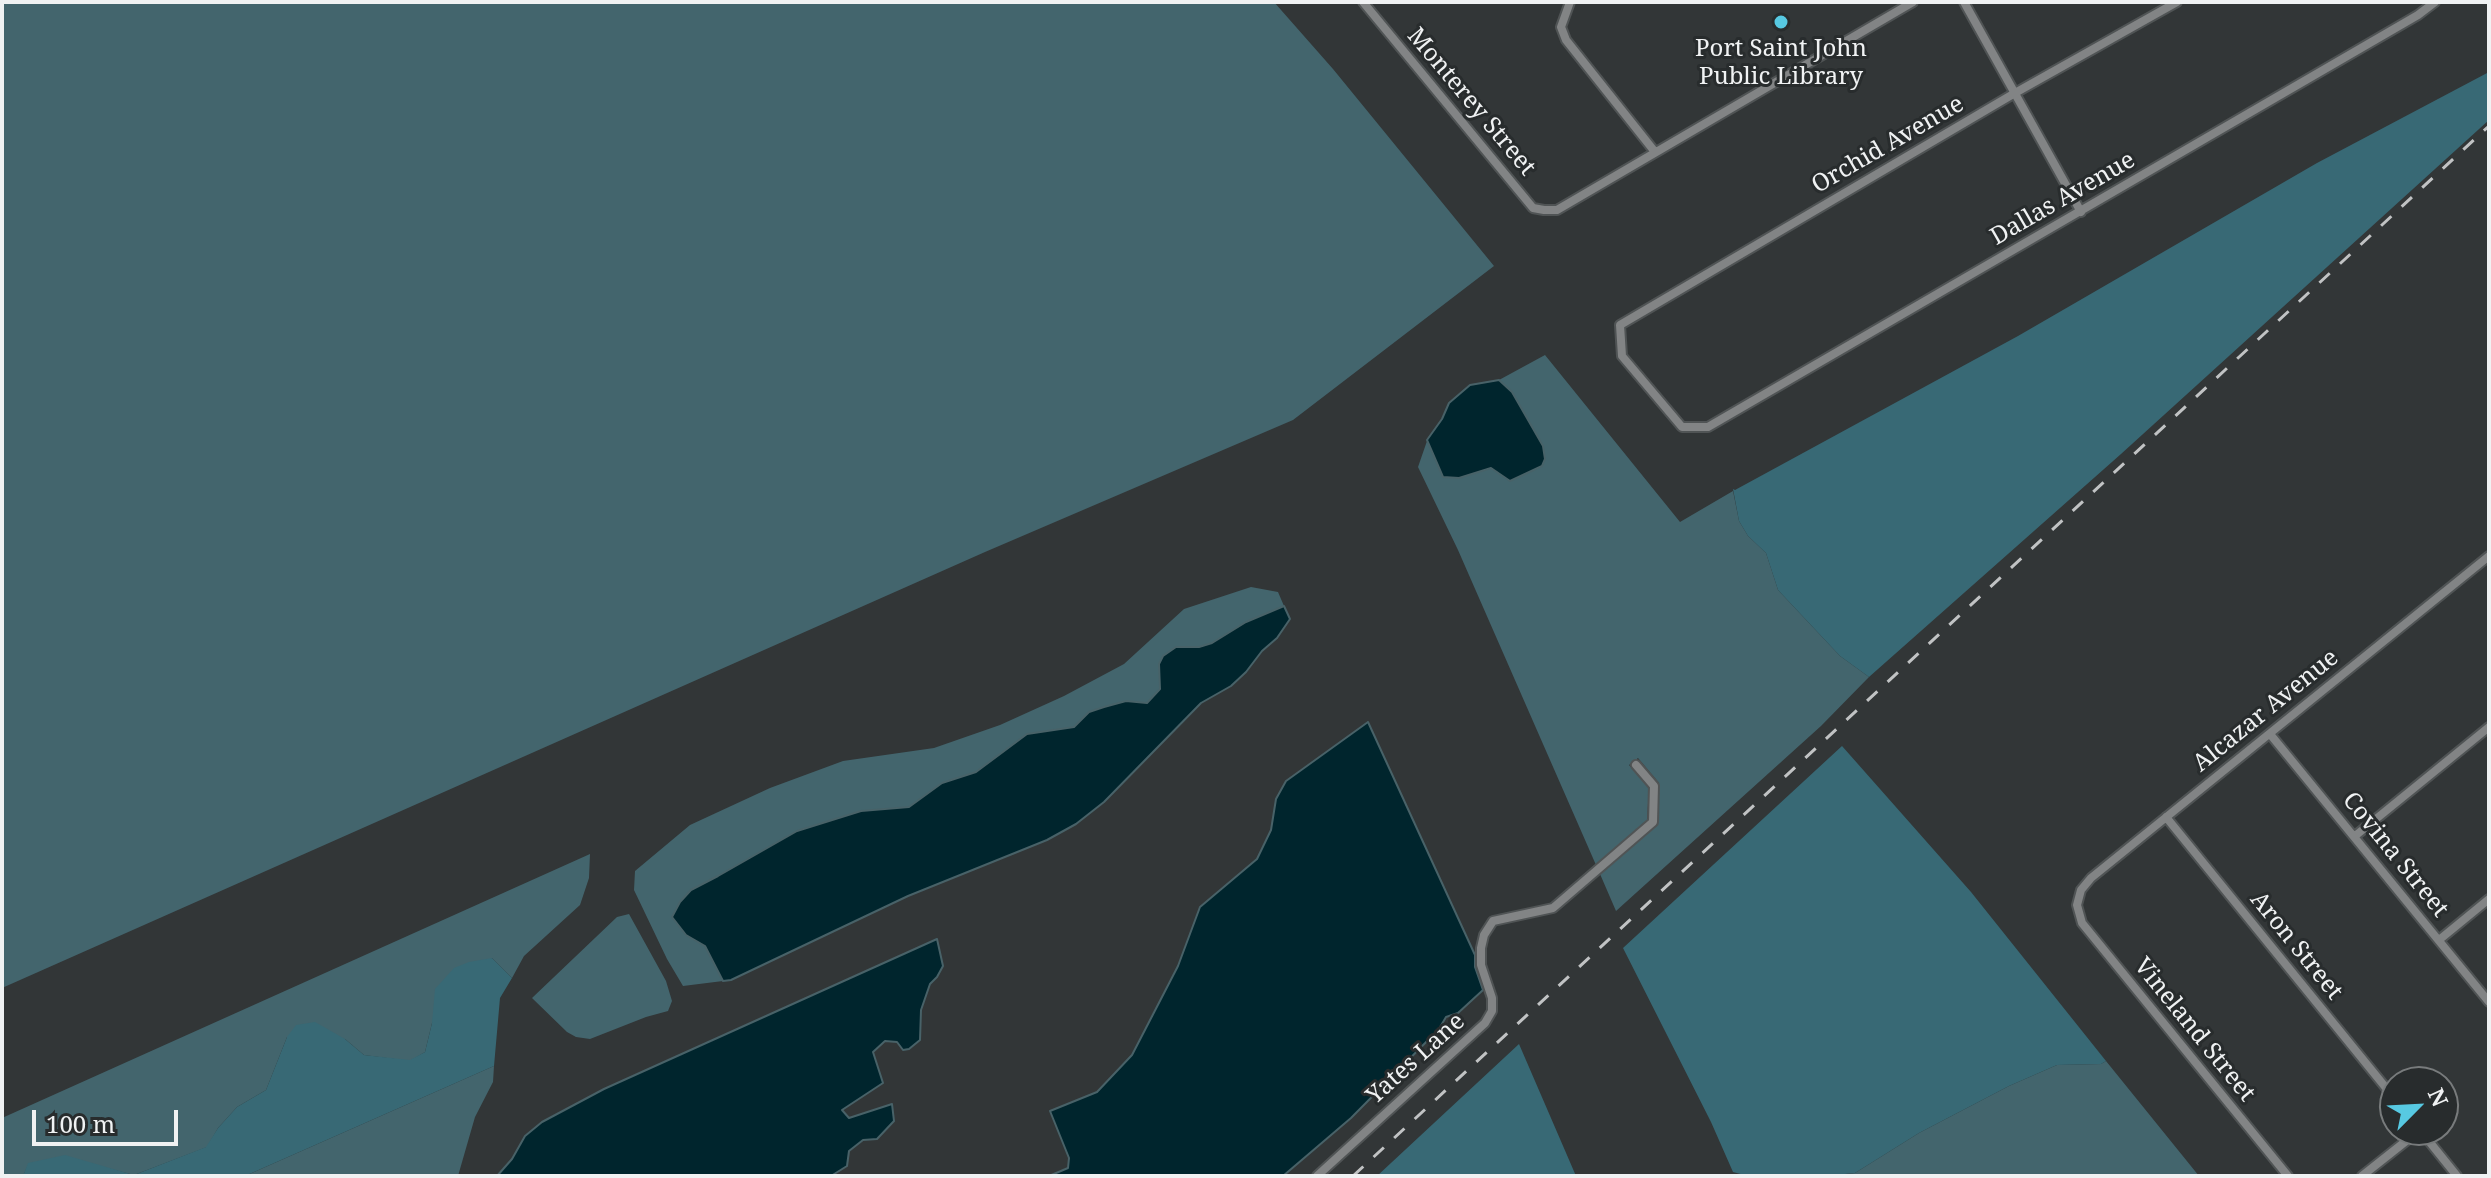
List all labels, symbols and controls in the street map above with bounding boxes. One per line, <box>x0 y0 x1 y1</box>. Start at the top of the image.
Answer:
marker: Port Saint John Public Library <box>1772 13 1790 31</box>
street label: Monterey Street <box>1401 22 1541 182</box>
place label: Port Saint John Public Library <box>1695 35 1867 91</box>
street label: Orchid Avenue <box>1807 90 1969 200</box>
street label: Dallas Avenue <box>1986 146 2140 252</box>
street label: Alcazar Avenue <box>2187 644 2345 778</box>
street label: Covina Street <box>2336 787 2454 923</box>
street label: Aron Street <box>2244 886 2348 1006</box>
street label: Vineland Street <box>2127 952 2261 1108</box>
street label: Yates Lane <box>1361 1007 1471 1111</box>
north arrow <box>2379 1066 2459 1146</box>
text: N <box>2422 1083 2456 1111</box>
scale bar <box>36 1094 182 1144</box>
text: 100 m <box>46 1107 115 1140</box>

